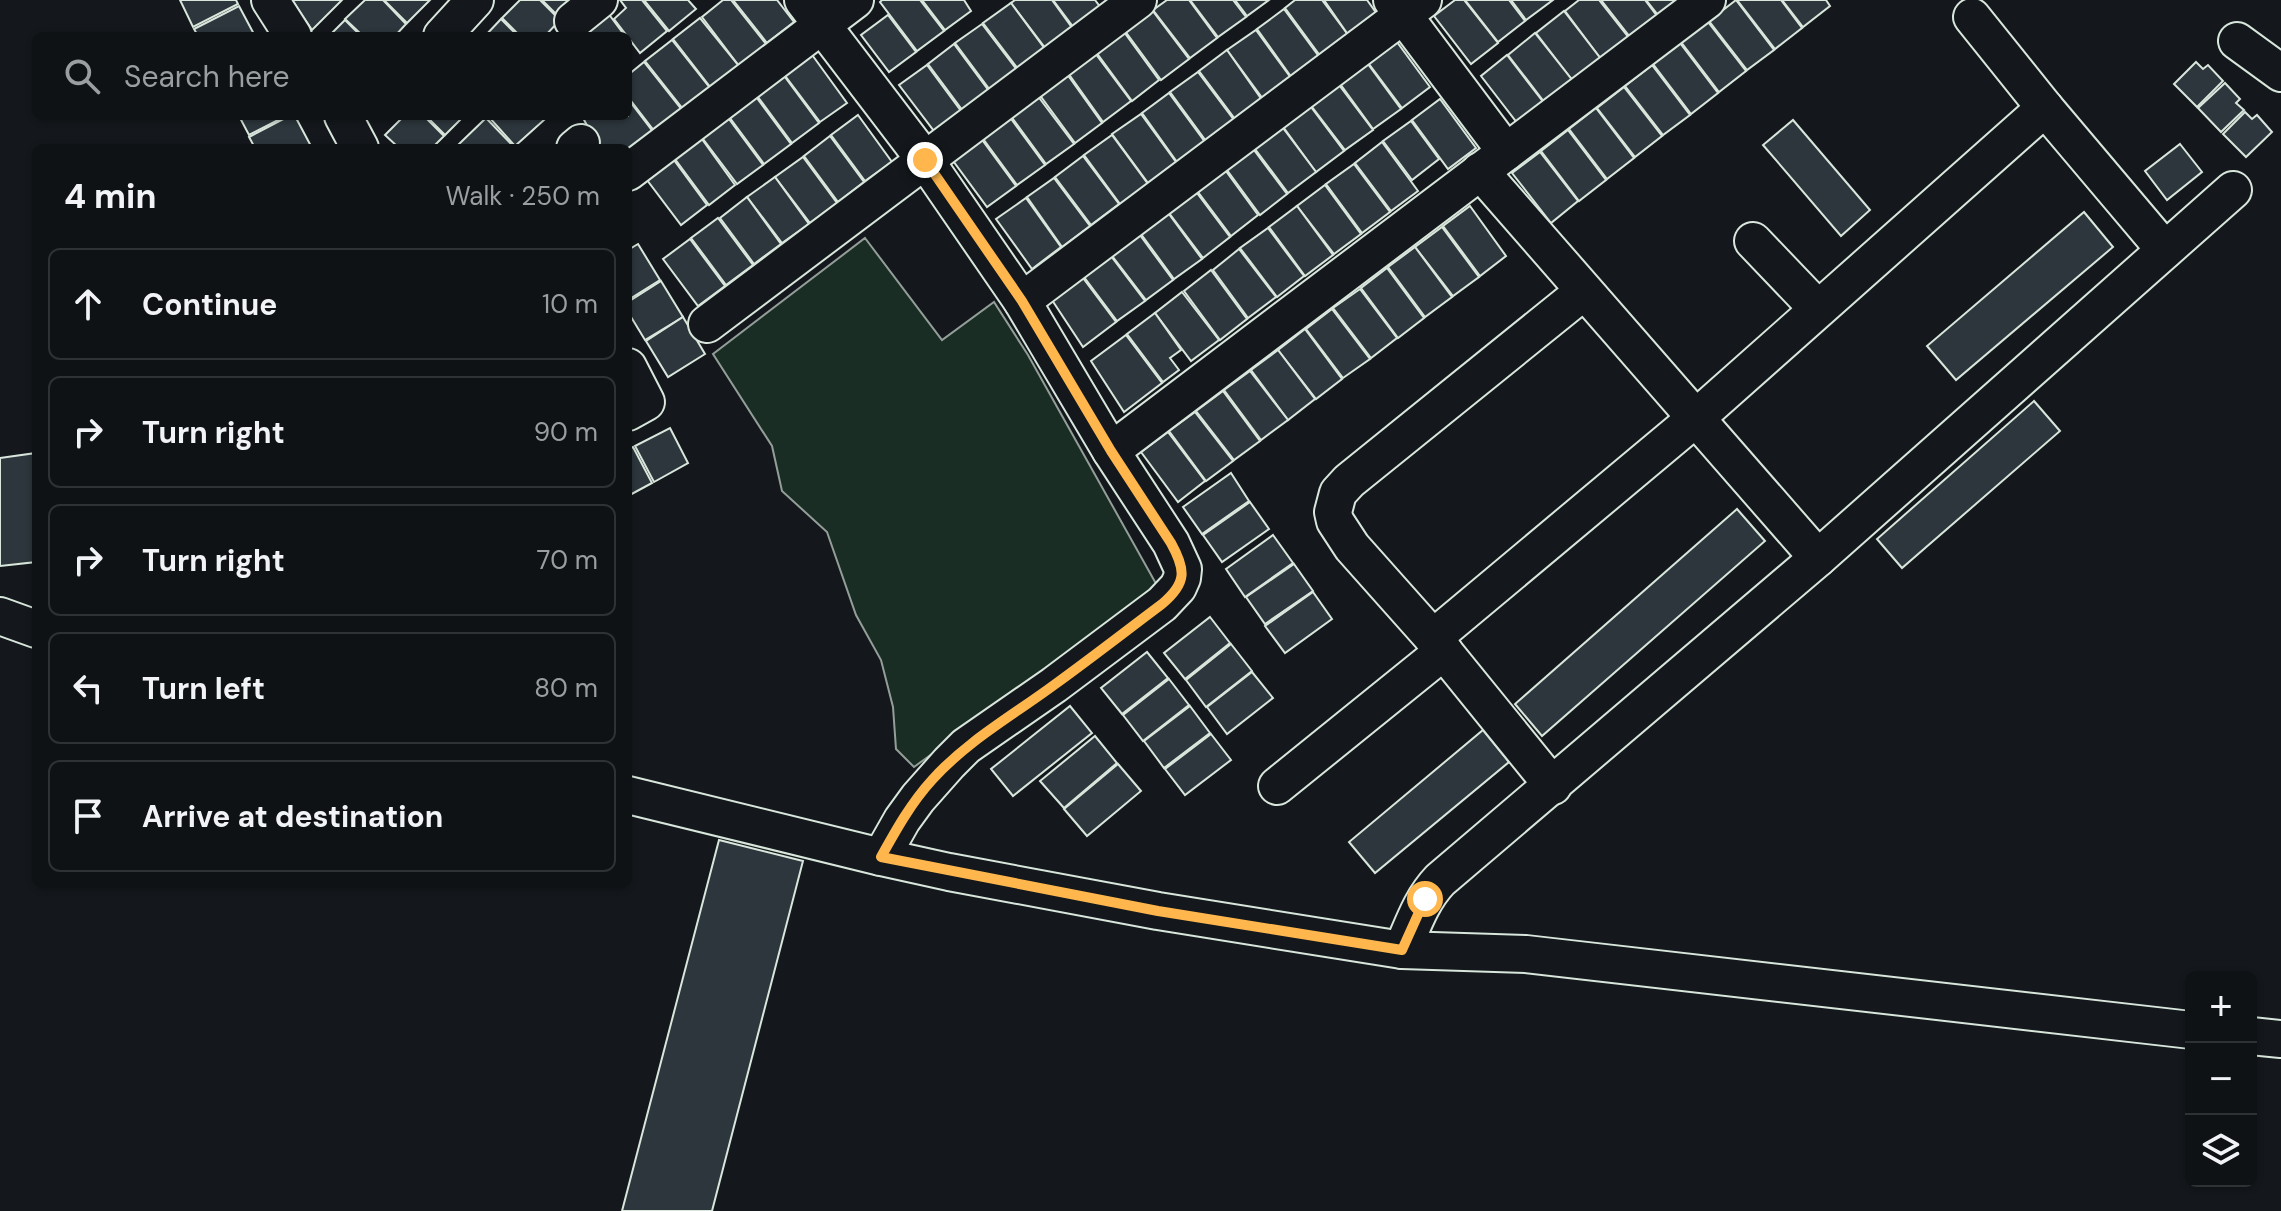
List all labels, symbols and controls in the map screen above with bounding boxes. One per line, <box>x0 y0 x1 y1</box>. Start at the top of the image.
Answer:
search box <box>32 32 632 120</box>
icon: search <box>60 54 104 98</box>
text: Search here <box>124 57 290 96</box>
route end <box>907 142 943 178</box>
text: 4 min <box>64 174 156 219</box>
text: Walk · 250 m <box>445 179 600 213</box>
icon: ahead <box>66 282 110 326</box>
text: Continue <box>142 285 277 324</box>
text: 10 m <box>542 287 598 321</box>
icon: right <box>66 410 110 454</box>
text: Turn right <box>142 413 285 452</box>
text: 90 m <box>534 415 598 449</box>
icon: right <box>66 538 110 582</box>
text: Turn right <box>142 541 285 580</box>
text: 70 m <box>537 543 598 577</box>
icon: left <box>66 666 110 710</box>
text: Turn left <box>142 669 265 708</box>
text: 80 m <box>534 671 598 705</box>
icon: arrive <box>66 794 110 838</box>
text: Arrive at destination <box>142 797 443 836</box>
route start <box>1407 881 1443 917</box>
map controls <box>2185 971 2257 1187</box>
button: + <box>2185 971 2257 1043</box>
button: − <box>2185 1043 2257 1115</box>
button: layers <box>2185 1115 2257 1187</box>

